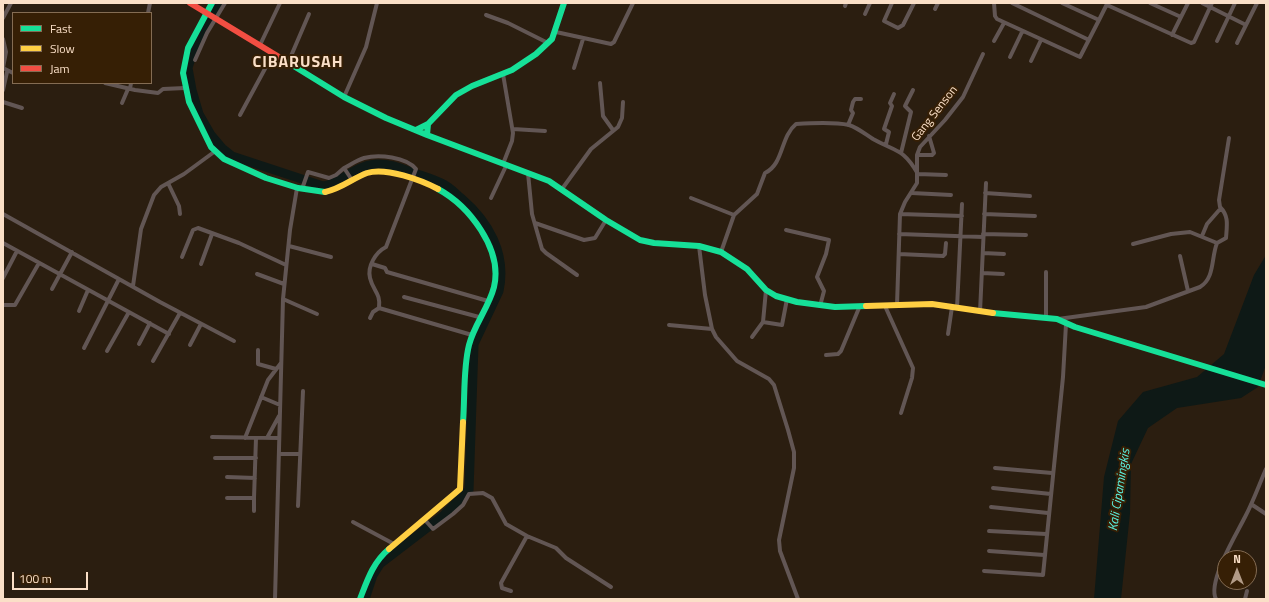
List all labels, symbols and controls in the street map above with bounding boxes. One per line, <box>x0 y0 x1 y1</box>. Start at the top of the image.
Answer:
legend <box>12 12 152 84</box>
text: Fast <box>50 19 72 38</box>
text: Slow <box>50 39 75 58</box>
district label: CIBARUSAH <box>253 53 343 73</box>
text: Jam <box>50 59 70 78</box>
street label: Gang Senson <box>909 84 961 144</box>
water label: Kali Cipamingkis <box>1106 448 1134 532</box>
north arrow <box>1217 550 1257 590</box>
text: N <box>1233 551 1241 567</box>
scale bar <box>14 564 90 590</box>
text: 100 m <box>19 569 52 588</box>

